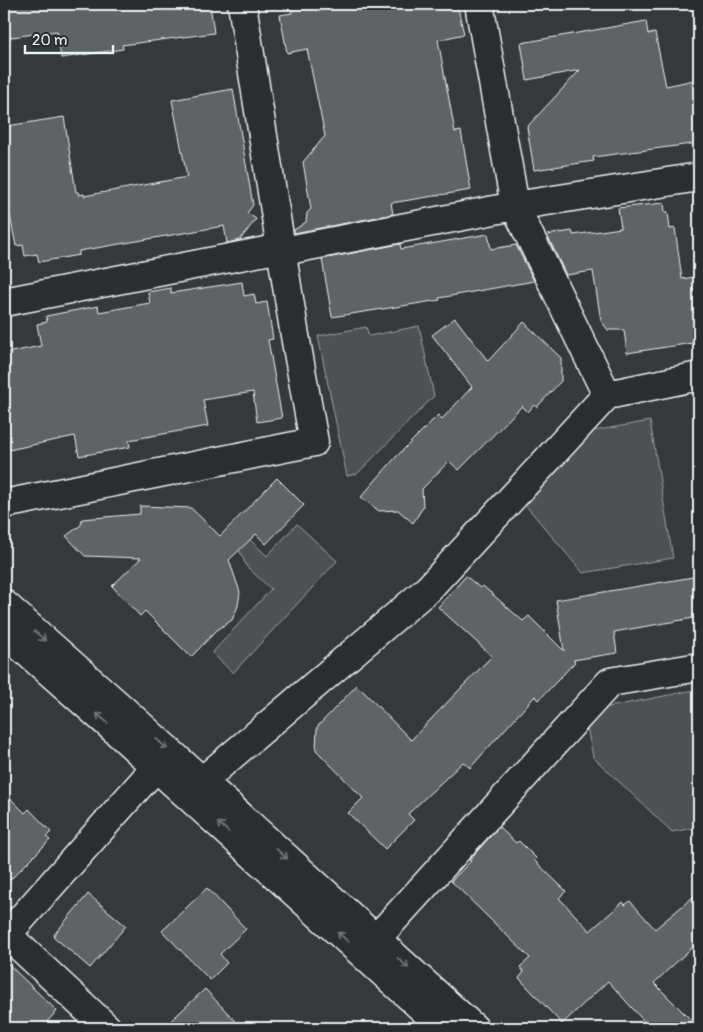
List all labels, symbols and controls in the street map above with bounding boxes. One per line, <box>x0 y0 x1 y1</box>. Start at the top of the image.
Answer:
scale bar <box>25 22 112 54</box>
text: 20 m <box>32 31 67 50</box>
one-way arrow <box>34 631 47 642</box>
one-way arrow <box>96 713 109 724</box>
one-way arrow <box>155 739 168 750</box>
one-way arrow <box>216 822 229 833</box>
one-way arrow <box>276 848 289 859</box>
one-way arrow <box>337 931 350 943</box>
one-way arrow <box>396 957 409 968</box>

